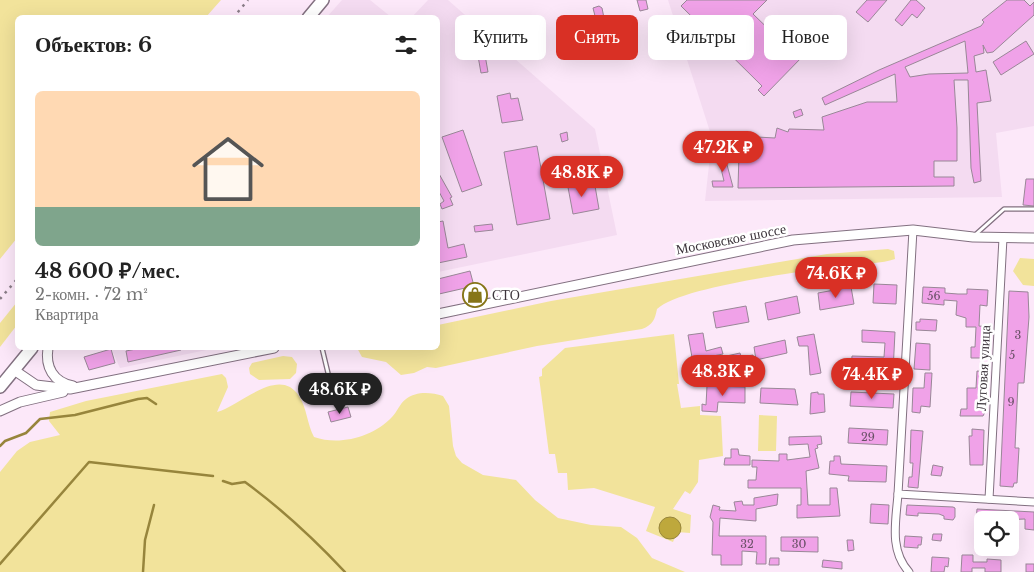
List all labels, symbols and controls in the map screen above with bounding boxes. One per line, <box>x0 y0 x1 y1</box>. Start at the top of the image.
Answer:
chip: Купить <box>455 15 546 60</box>
chip: Снять <box>556 15 638 60</box>
chip: Фильтры <box>648 15 754 60</box>
chip: Новое <box>764 15 847 60</box>
icon: filters <box>392 31 420 59</box>
text: Объектов: 6 <box>35 32 152 58</box>
icon: home <box>183 124 273 214</box>
pin: 47.2K ₽ <box>677 130 769 173</box>
text: 47.2K ₽ <box>694 137 752 157</box>
pin: 48.8K ₽ <box>536 156 628 198</box>
text: 48.8K ₽ <box>551 162 613 182</box>
street label: Московское шоссе <box>674 219 788 259</box>
pin: 74.6K ₽ <box>790 256 882 299</box>
text: 48 600 ₽/мес. <box>35 258 180 284</box>
text: 74.6K ₽ <box>806 263 866 283</box>
shop icon: СТО <box>462 282 488 308</box>
text: 2-комн. · 72 m² <box>35 284 148 304</box>
place label: СТО <box>492 286 520 304</box>
house number: 56 <box>927 289 941 303</box>
text: Квартира <box>35 304 99 324</box>
street label: Луговая улица <box>972 324 994 412</box>
house number: 3 <box>1015 328 1022 342</box>
house number: 5 <box>1009 348 1015 362</box>
pin: 48.3K ₽ <box>677 354 769 397</box>
pin: 74.4K ₽ <box>826 358 918 400</box>
text: 48.3K ₽ <box>692 361 754 381</box>
text: 74.4K ₽ <box>842 364 902 384</box>
pin: 48.6K ₽ <box>294 372 386 415</box>
text: 48.6K ₽ <box>309 379 371 399</box>
house number: 9 <box>1007 395 1015 409</box>
house number: 29 <box>861 430 875 444</box>
map controls <box>974 511 1019 556</box>
button: locate <box>974 511 1019 556</box>
house number: 32 <box>740 537 754 551</box>
house number: 30 <box>792 537 806 551</box>

